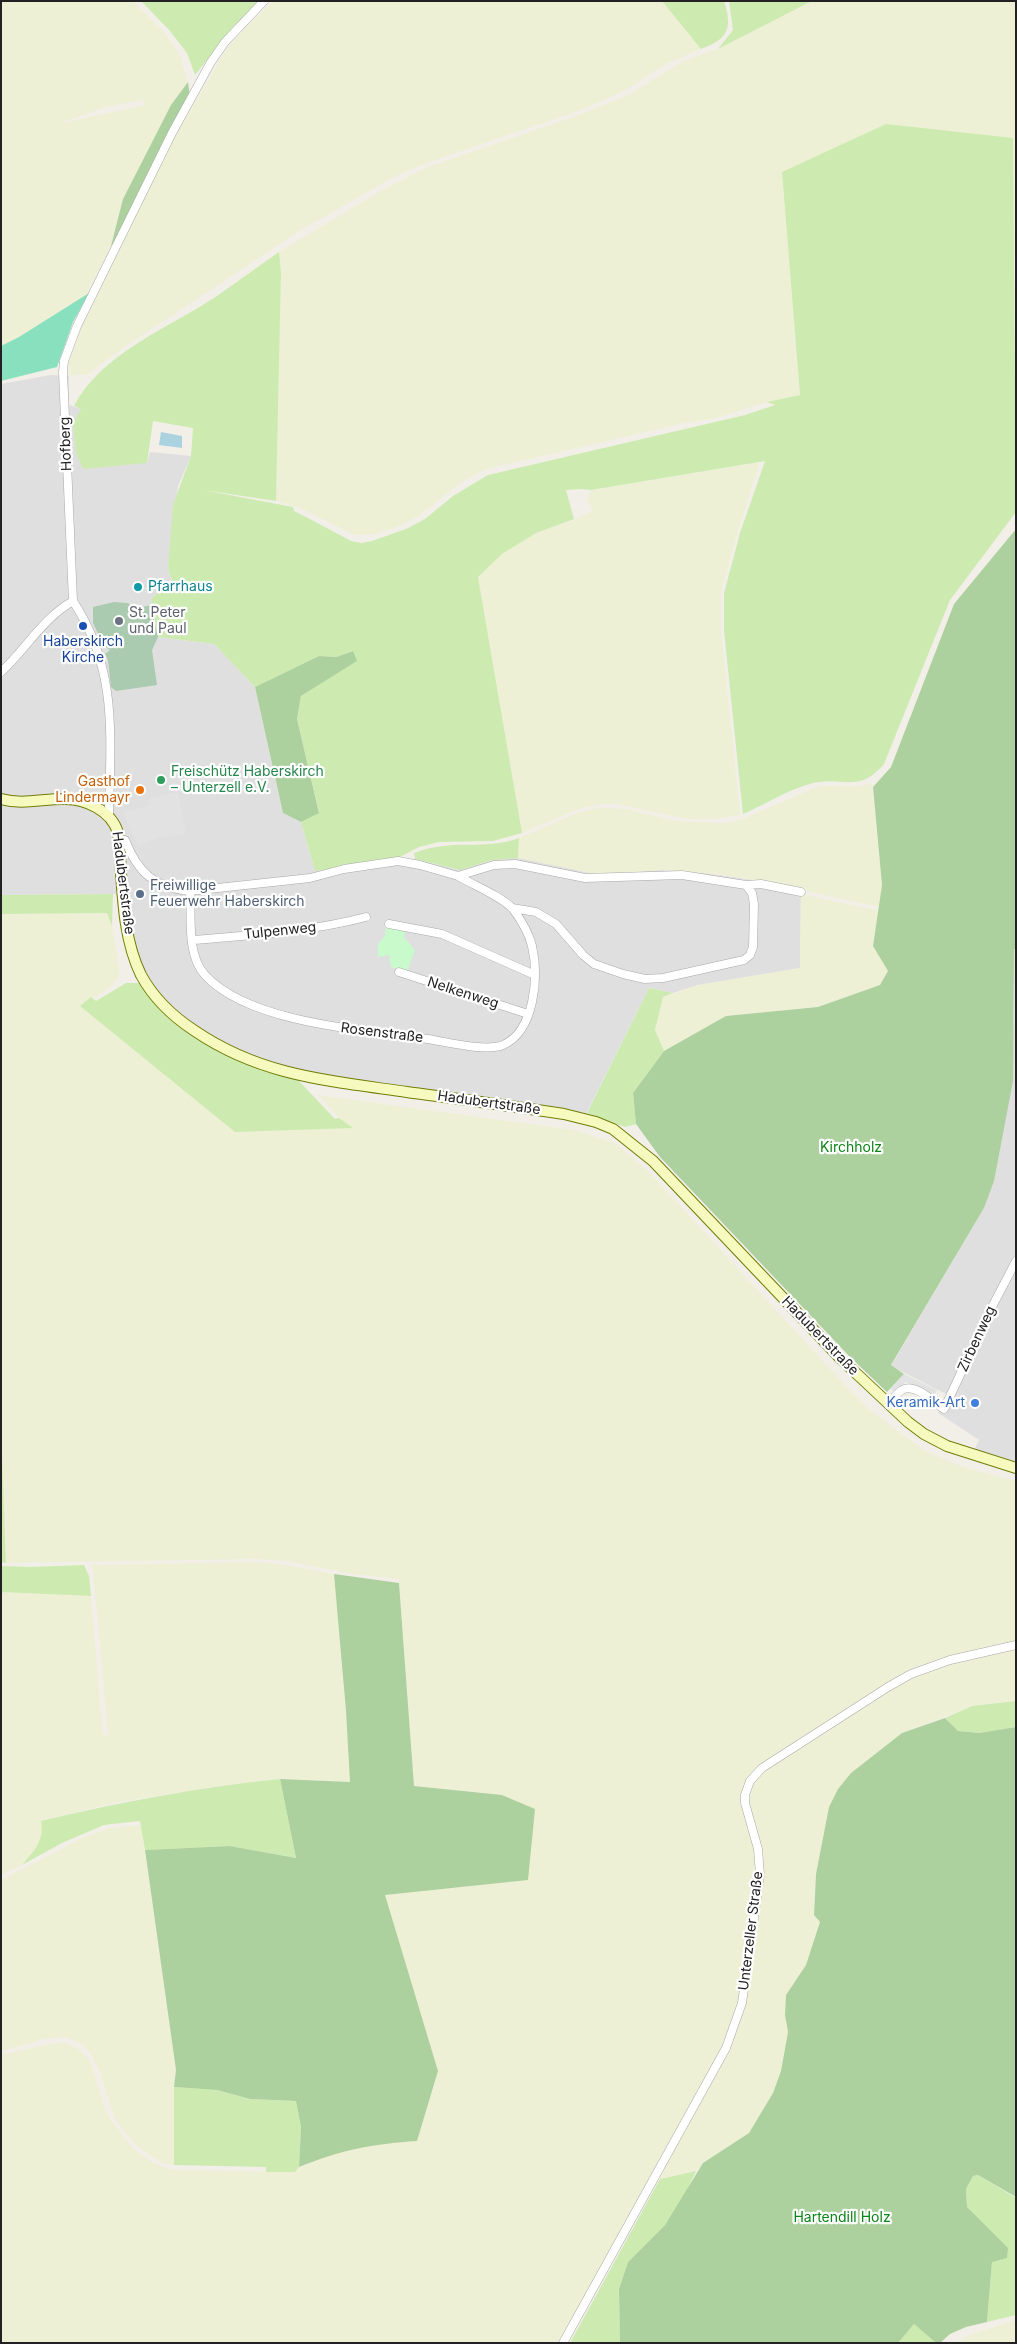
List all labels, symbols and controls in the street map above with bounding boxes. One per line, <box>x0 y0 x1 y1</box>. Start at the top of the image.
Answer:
street label: Hofberg <box>57 417 75 471</box>
place label: Pfarrhaus <box>148 579 213 595</box>
marker: Pfarrhaus <box>132 581 144 593</box>
place label: St. Peter und Paul <box>129 605 187 638</box>
marker: St. Peter und Paul <box>113 615 125 627</box>
marker: Haberskirch Kirche <box>77 620 89 632</box>
place label: Haberskirch Kirche <box>43 634 123 666</box>
place label: Freischütz Haberskirch – Unterzell e.V. <box>171 764 324 796</box>
place label: Gasthof Lindermayr <box>55 774 130 806</box>
marker: Freischütz Haberskirch – Unterzell e.V. <box>155 774 167 786</box>
marker: Gasthof Lindermayr <box>134 784 146 796</box>
street label: Hadubertstraße <box>108 831 138 935</box>
place label: Freiwillige Feuerwehr Haberskirch <box>150 878 305 910</box>
marker: Freiwillige Feuerwehr Haberskirch <box>134 888 146 900</box>
street label: Tulpenweg <box>243 919 317 943</box>
street label: Nelkenweg <box>425 974 501 1012</box>
street label: Rosenstraße <box>340 1020 424 1046</box>
street label: Hadubertstraße <box>436 1087 542 1119</box>
park label: Kirchholz <box>820 1140 882 1156</box>
street label: Hadubertstraße <box>778 1293 862 1379</box>
street label: Zirbenweg <box>954 1303 1000 1375</box>
place label: Keramik-Art <box>886 1395 965 1411</box>
marker: Keramik-Art <box>969 1397 981 1409</box>
street label: Unterzeller Straße <box>735 1870 767 1992</box>
park label: Hartendill Holz <box>793 2210 891 2226</box>

